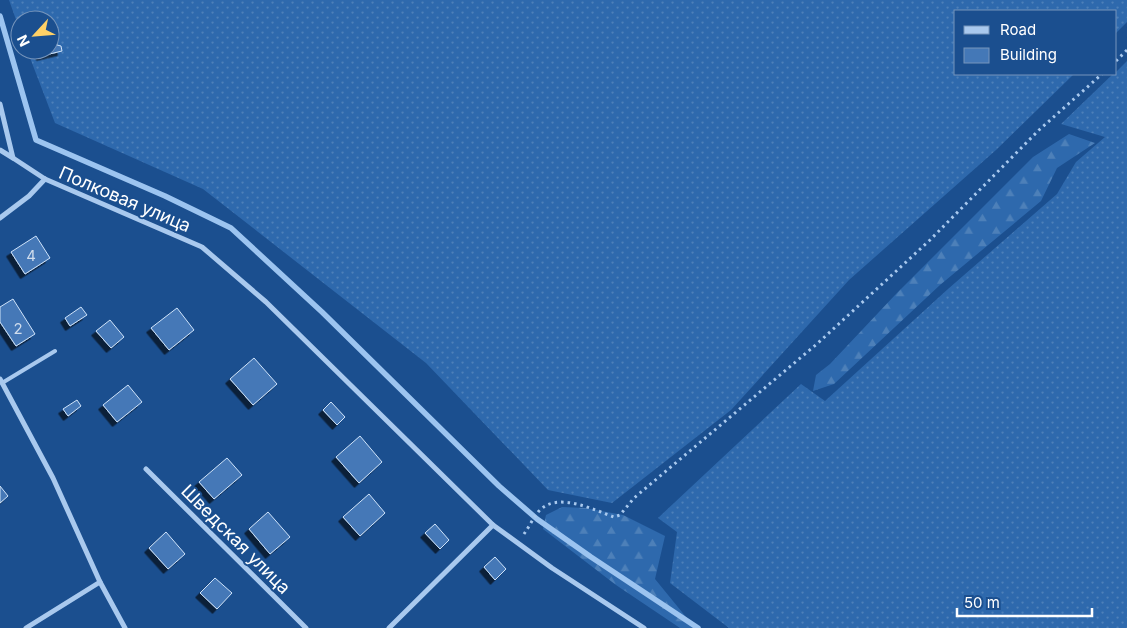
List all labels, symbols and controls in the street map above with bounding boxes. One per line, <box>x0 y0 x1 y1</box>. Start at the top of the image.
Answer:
north arrow <box>10 10 60 60</box>
legend <box>954 10 1117 75</box>
text: Road <box>1000 20 1036 39</box>
text: N <box>13 32 33 49</box>
text: Building <box>1000 45 1057 64</box>
street label: Полковая улица <box>56 162 194 236</box>
house number: 4 <box>26 246 36 265</box>
house number: 2 <box>13 319 23 338</box>
street label: Шведская улица <box>177 480 295 598</box>
scale bar <box>957 586 1092 618</box>
text: 50 m <box>964 593 1000 612</box>

